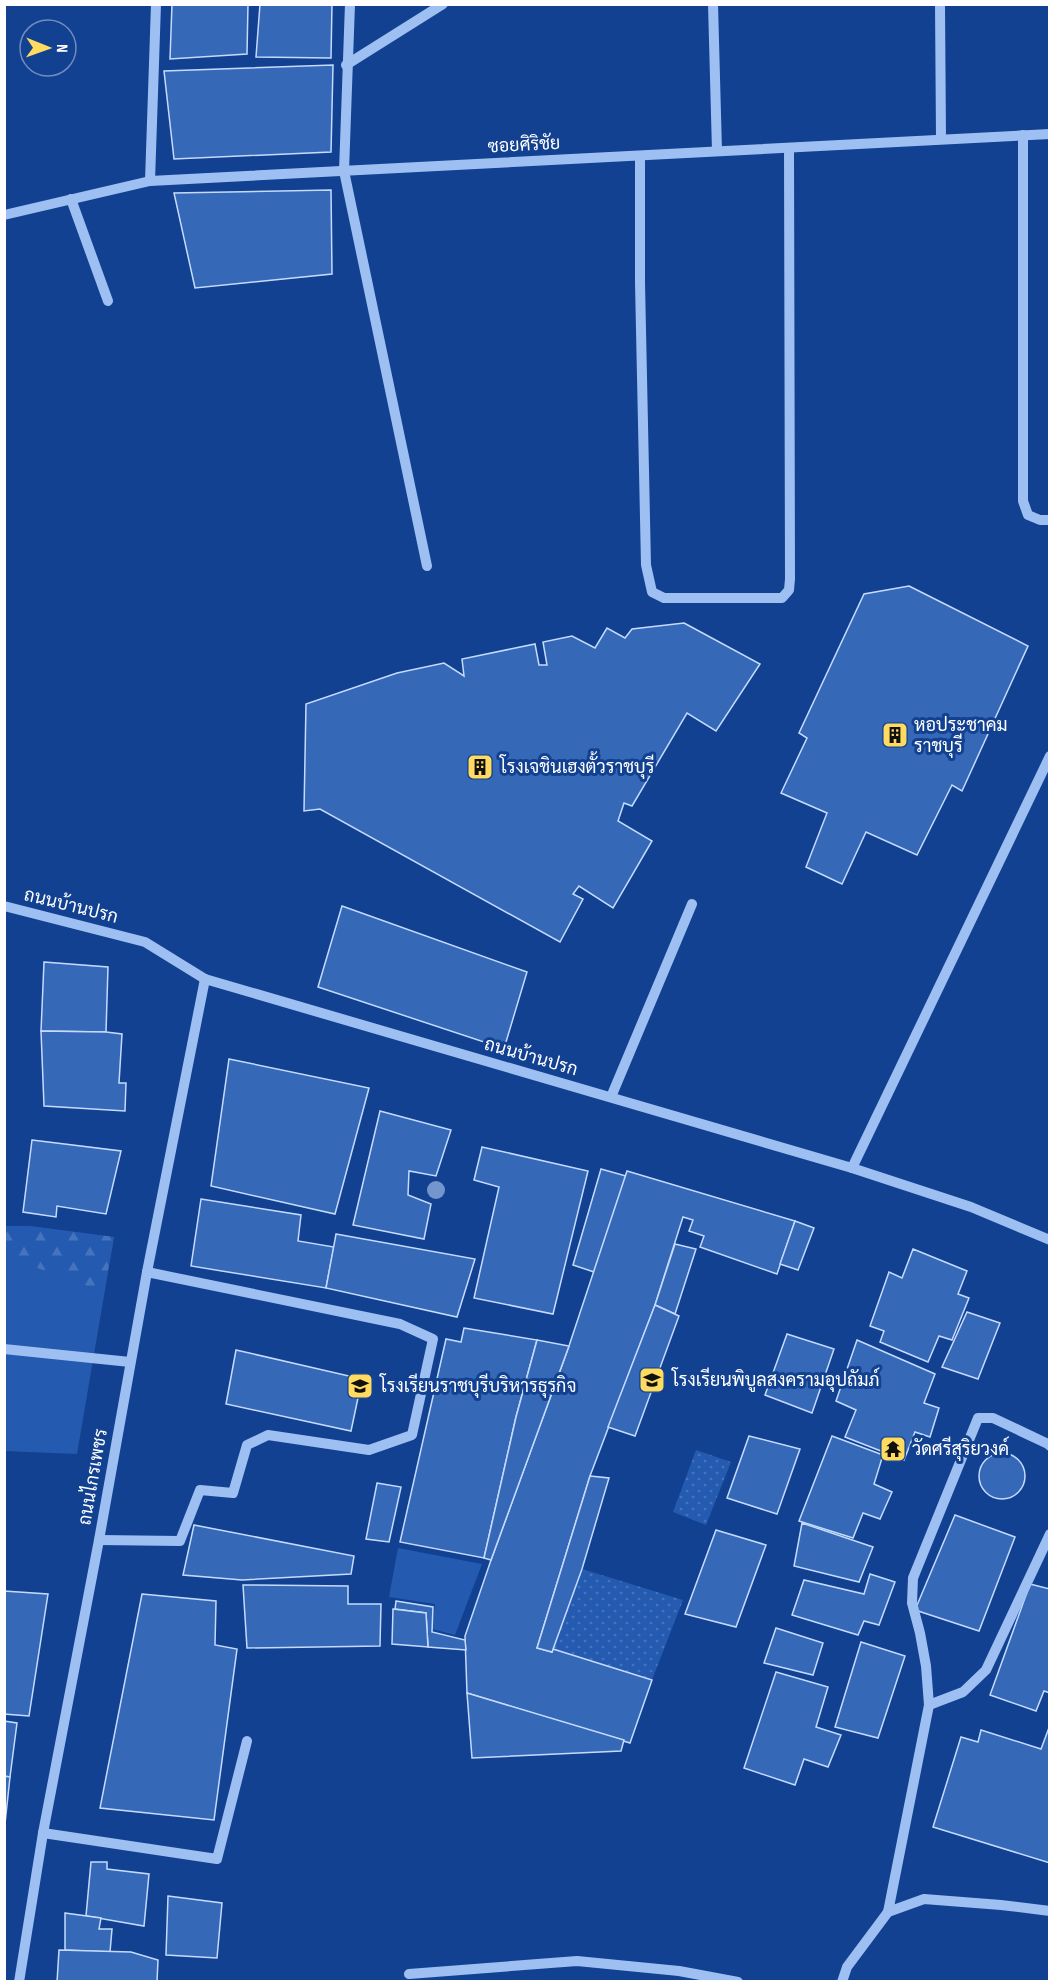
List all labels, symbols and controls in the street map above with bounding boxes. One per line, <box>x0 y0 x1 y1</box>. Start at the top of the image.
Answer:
north arrow <box>18 18 78 78</box>
text: N <box>52 44 71 53</box>
street label: ซอยศิริชัย <box>487 132 561 157</box>
place label: หอประชาคม ราชบุรี <box>914 715 1008 758</box>
building icon: หอประชาคม ราชบุรี <box>880 720 910 750</box>
place label: โรงเจชินเฮงตั้วราชบุรี <box>499 751 655 779</box>
building icon: โรงเจชินเฮงตั้วราชบุรี <box>465 752 495 782</box>
street label: ถนนบ้านปรก <box>22 882 121 928</box>
street label: ถนนบ้านปรก <box>482 1032 581 1080</box>
school or university icon: โรงเรียนพิบูลสงครามอุปถัมภ์ <box>637 1365 667 1395</box>
place label: โรงเรียนพิบูลสงครามอุปถัมภ์ <box>671 1367 880 1393</box>
school or university icon: โรงเรียนราชบุรีบริหารธุรกิจ <box>345 1371 375 1401</box>
place label: โรงเรียนราชบุรีบริหารธุรกิจ <box>379 1373 577 1398</box>
street label: ถนนไกรเพชร <box>71 1426 112 1527</box>
temple icon: วัดศรีสุริยวงค์ <box>878 1434 908 1464</box>
place label: วัดศรีสุริยวงค์ <box>912 1436 1009 1461</box>

